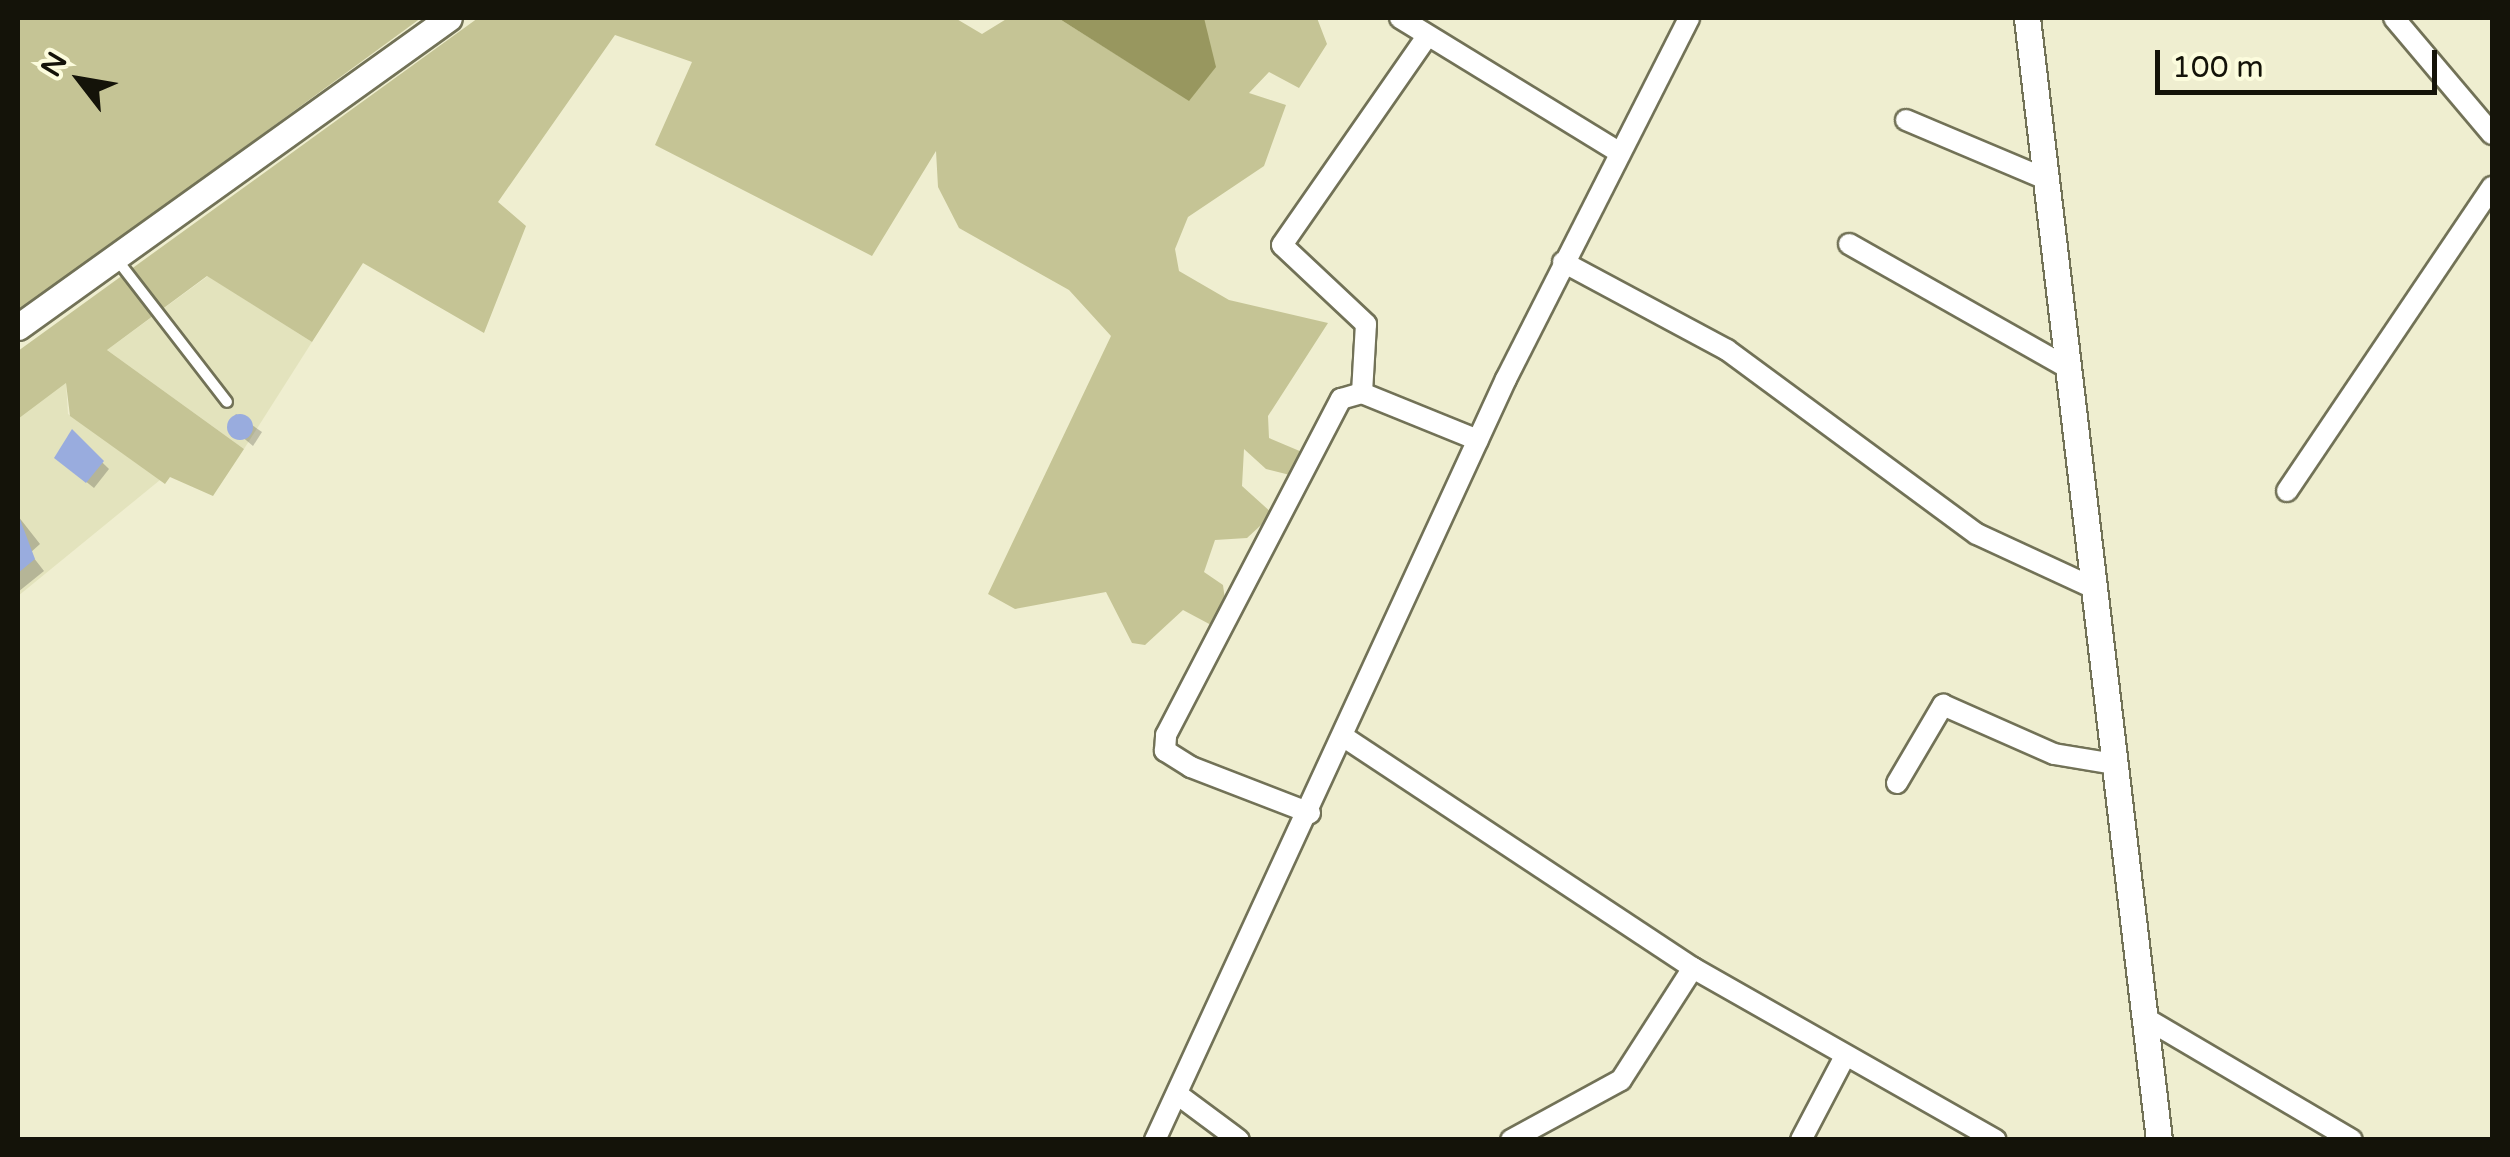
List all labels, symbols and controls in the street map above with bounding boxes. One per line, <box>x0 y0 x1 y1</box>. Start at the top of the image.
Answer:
north arrow <box>30 30 130 130</box>
scale bar <box>2160 30 2442 92</box>
text: N <box>34 46 75 83</box>
text: 100 m <box>2172 49 2264 86</box>

